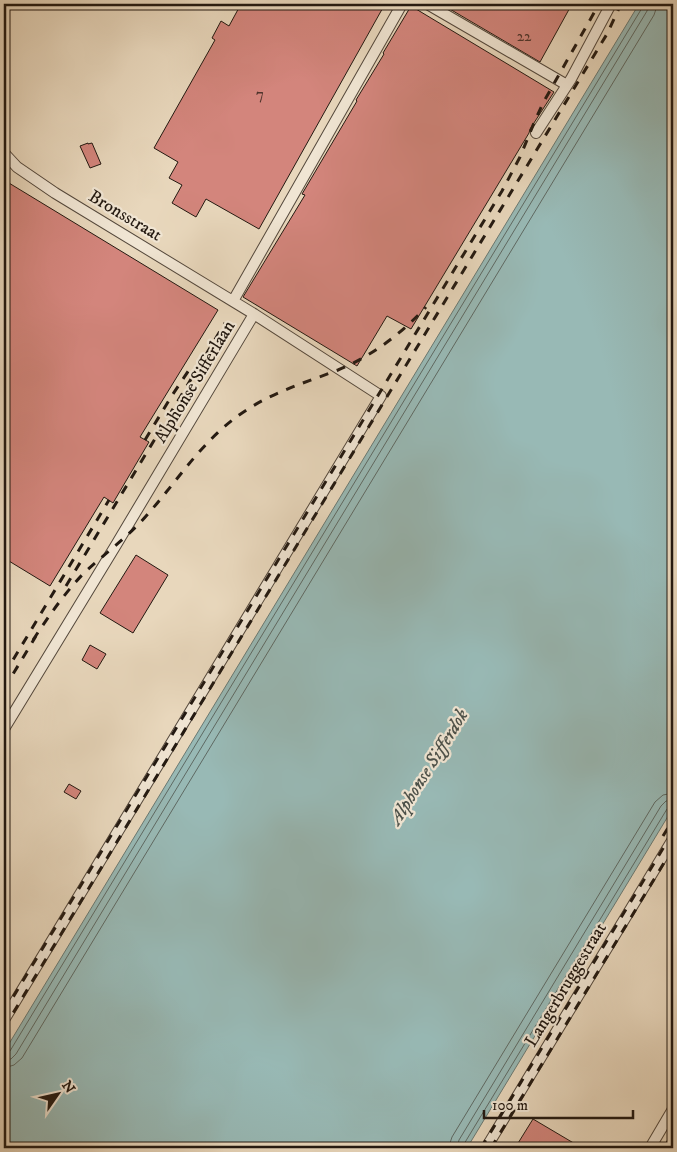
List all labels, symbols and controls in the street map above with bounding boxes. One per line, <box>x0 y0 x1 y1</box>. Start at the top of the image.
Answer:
house number: 22 <box>517 27 532 46</box>
house number: 7 <box>256 85 264 104</box>
street label: Bronsstraat <box>84 186 166 247</box>
street label: Alphonse Sifferlaan <box>150 316 241 447</box>
water label: Alphonse Sifferdok <box>383 705 475 831</box>
street label: Langerbruggestraat <box>520 919 612 1051</box>
north arrow <box>32 1070 82 1120</box>
text: N <box>57 1077 79 1098</box>
scale bar <box>484 1087 633 1119</box>
text: 100 m <box>492 1096 528 1115</box>

